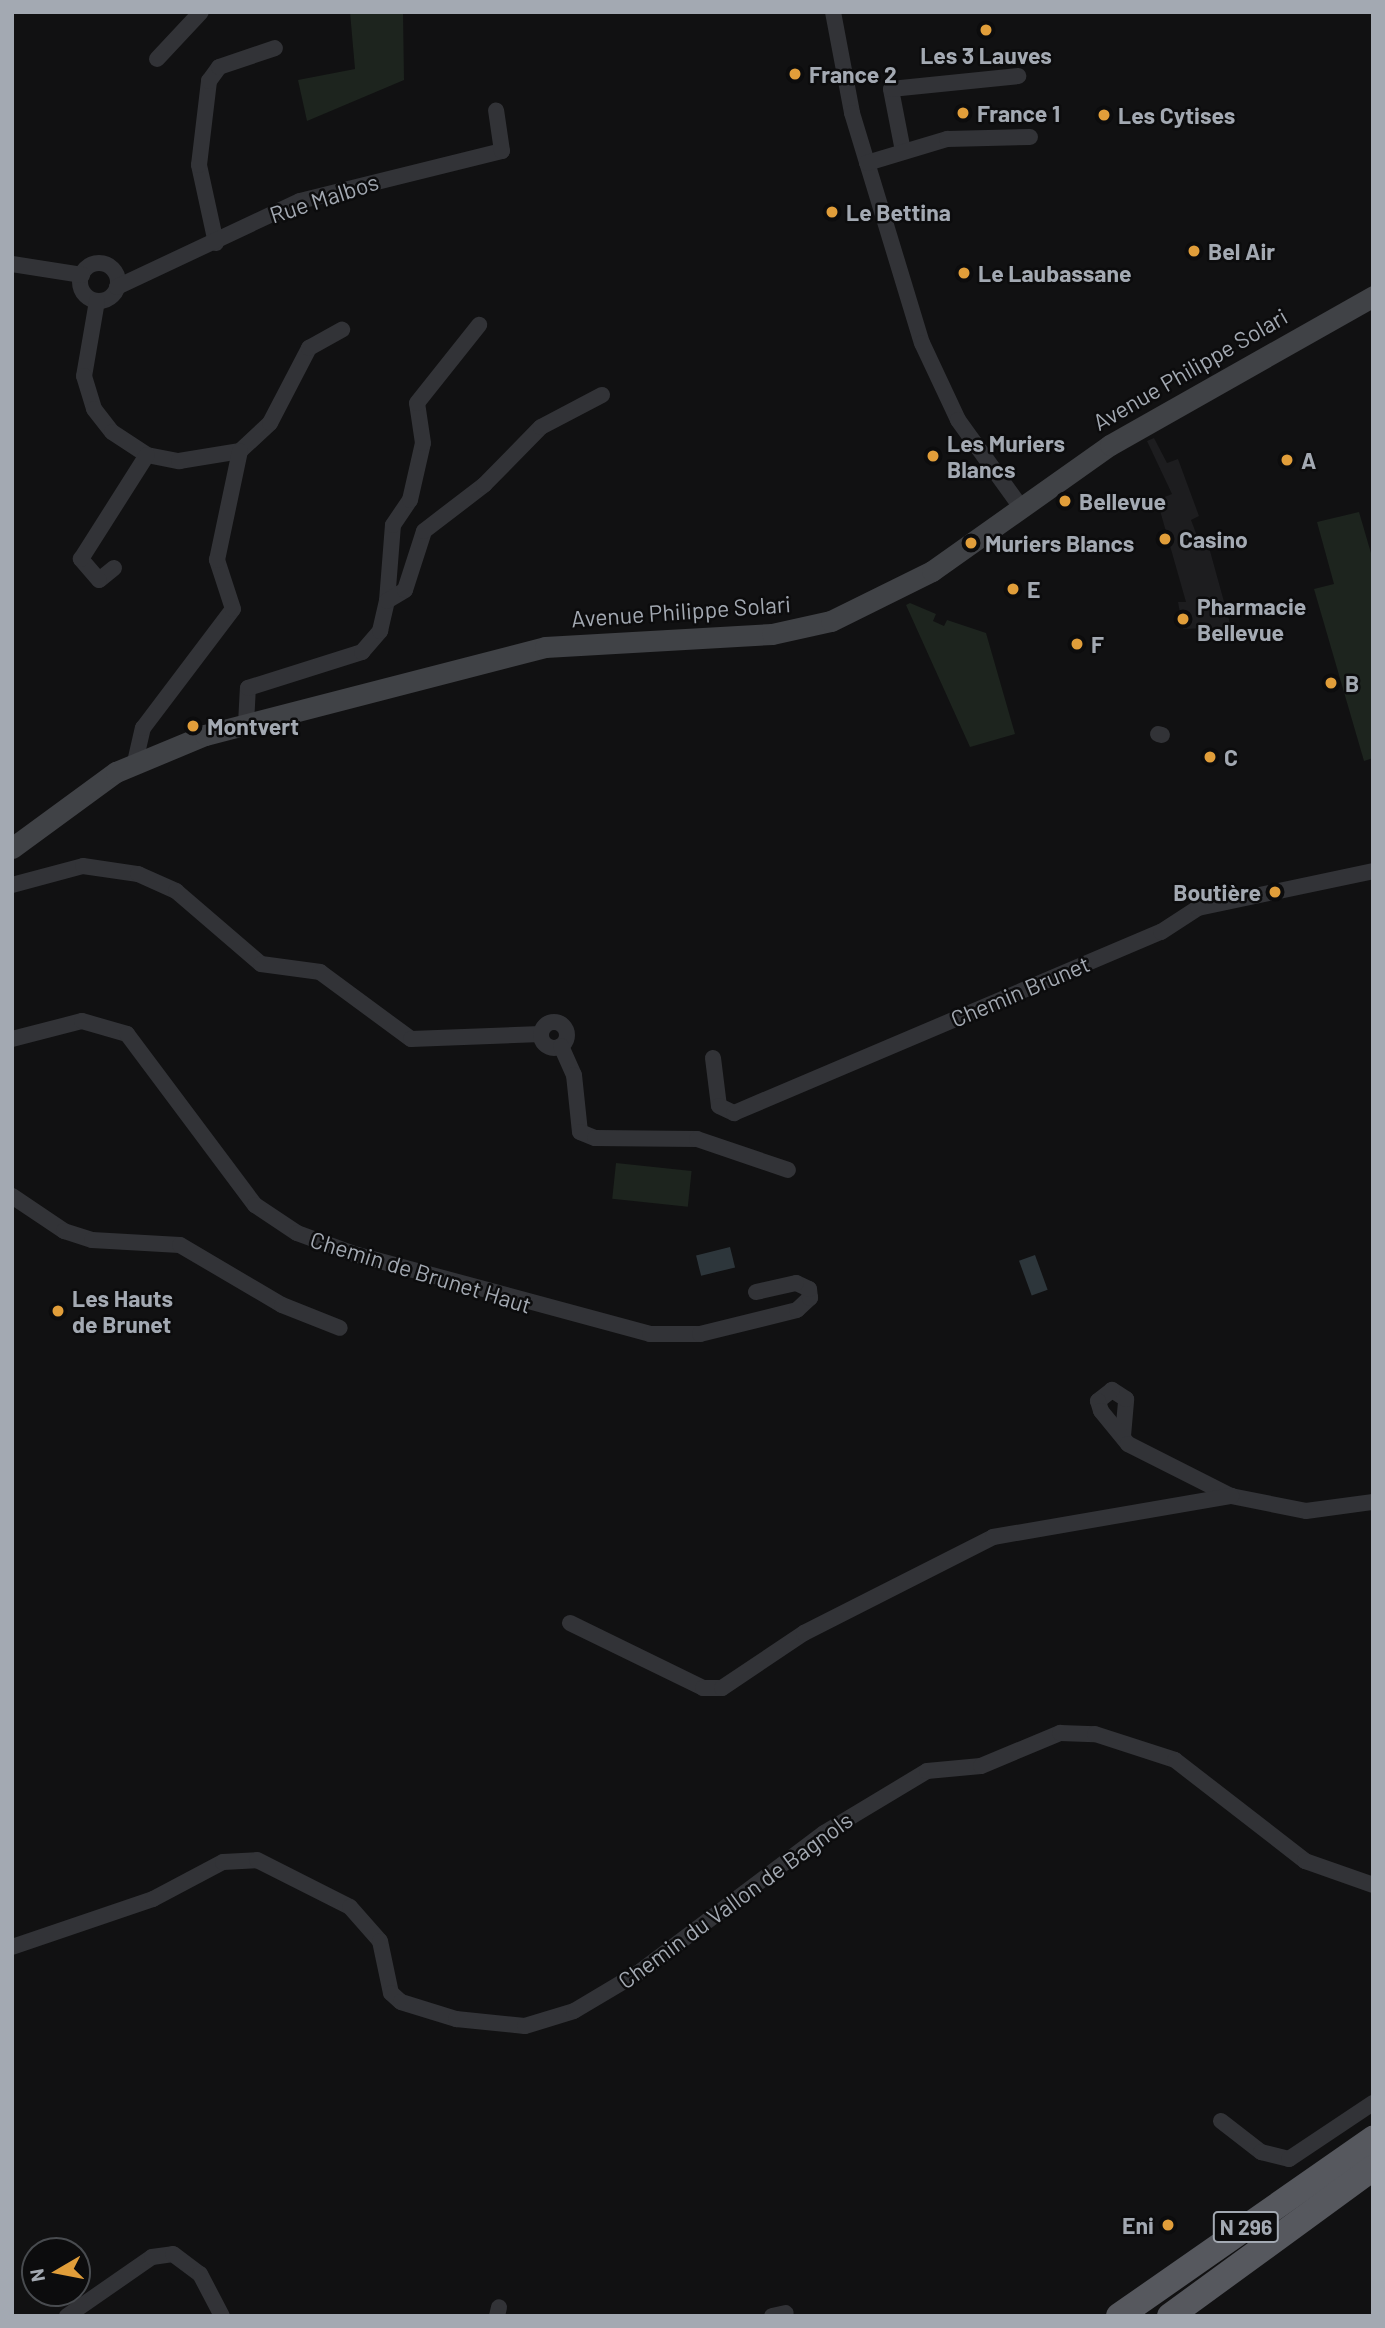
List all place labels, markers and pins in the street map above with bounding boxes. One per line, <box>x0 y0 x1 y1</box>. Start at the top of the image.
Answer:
marker: Les 3 Lauves <box>978 22 994 38</box>
place label: Les 3 Lauves <box>920 41 1052 69</box>
place label: France 2 <box>809 60 897 88</box>
marker: France 2 <box>787 66 803 82</box>
place label: France 1 <box>977 99 1060 127</box>
place label: Les Cytises <box>1118 101 1235 129</box>
marker: France 1 <box>955 105 971 121</box>
marker: Les Cytises <box>1096 107 1112 123</box>
place label: Le Bettina <box>846 198 951 226</box>
marker: Le Bettina <box>824 204 840 220</box>
place label: Bel Air <box>1208 237 1275 265</box>
marker: Bel Air <box>1186 243 1202 259</box>
place label: Le Laubassane <box>978 259 1131 287</box>
marker: Le Laubassane <box>956 265 972 281</box>
place label: Les Muriers Blancs <box>947 429 1065 483</box>
place label: A <box>1301 446 1316 474</box>
marker: Les Muriers Blancs <box>925 448 941 464</box>
marker: A <box>1279 452 1295 468</box>
place label: Bellevue <box>1079 487 1166 515</box>
marker: Bellevue <box>1057 493 1073 509</box>
place label: Casino <box>1179 525 1248 553</box>
place label: Muriers Blancs <box>985 529 1134 557</box>
marker: Casino <box>1157 531 1173 547</box>
marker: Muriers Blancs <box>963 535 979 551</box>
place label: E <box>1027 575 1040 603</box>
marker: E <box>1005 581 1021 597</box>
place label: Pharmacie Bellevue <box>1197 592 1306 646</box>
marker: Pharmacie Bellevue <box>1175 611 1191 627</box>
place label: F <box>1091 630 1104 658</box>
marker: F <box>1069 636 1085 652</box>
place label: B <box>1345 669 1359 697</box>
marker: B <box>1323 675 1339 691</box>
place label: Montvert <box>207 712 299 740</box>
marker: Montvert <box>185 718 201 734</box>
place label: C <box>1224 743 1238 771</box>
marker: C <box>1202 749 1218 765</box>
place label: Boutière <box>1173 878 1261 906</box>
marker: Boutière <box>1267 884 1283 900</box>
place label: Les Hauts de Brunet <box>72 1284 173 1338</box>
marker: Les Hauts de Brunet <box>50 1303 66 1319</box>
place label: Eni <box>1122 2211 1154 2239</box>
marker: Eni <box>1160 2217 1176 2233</box>

